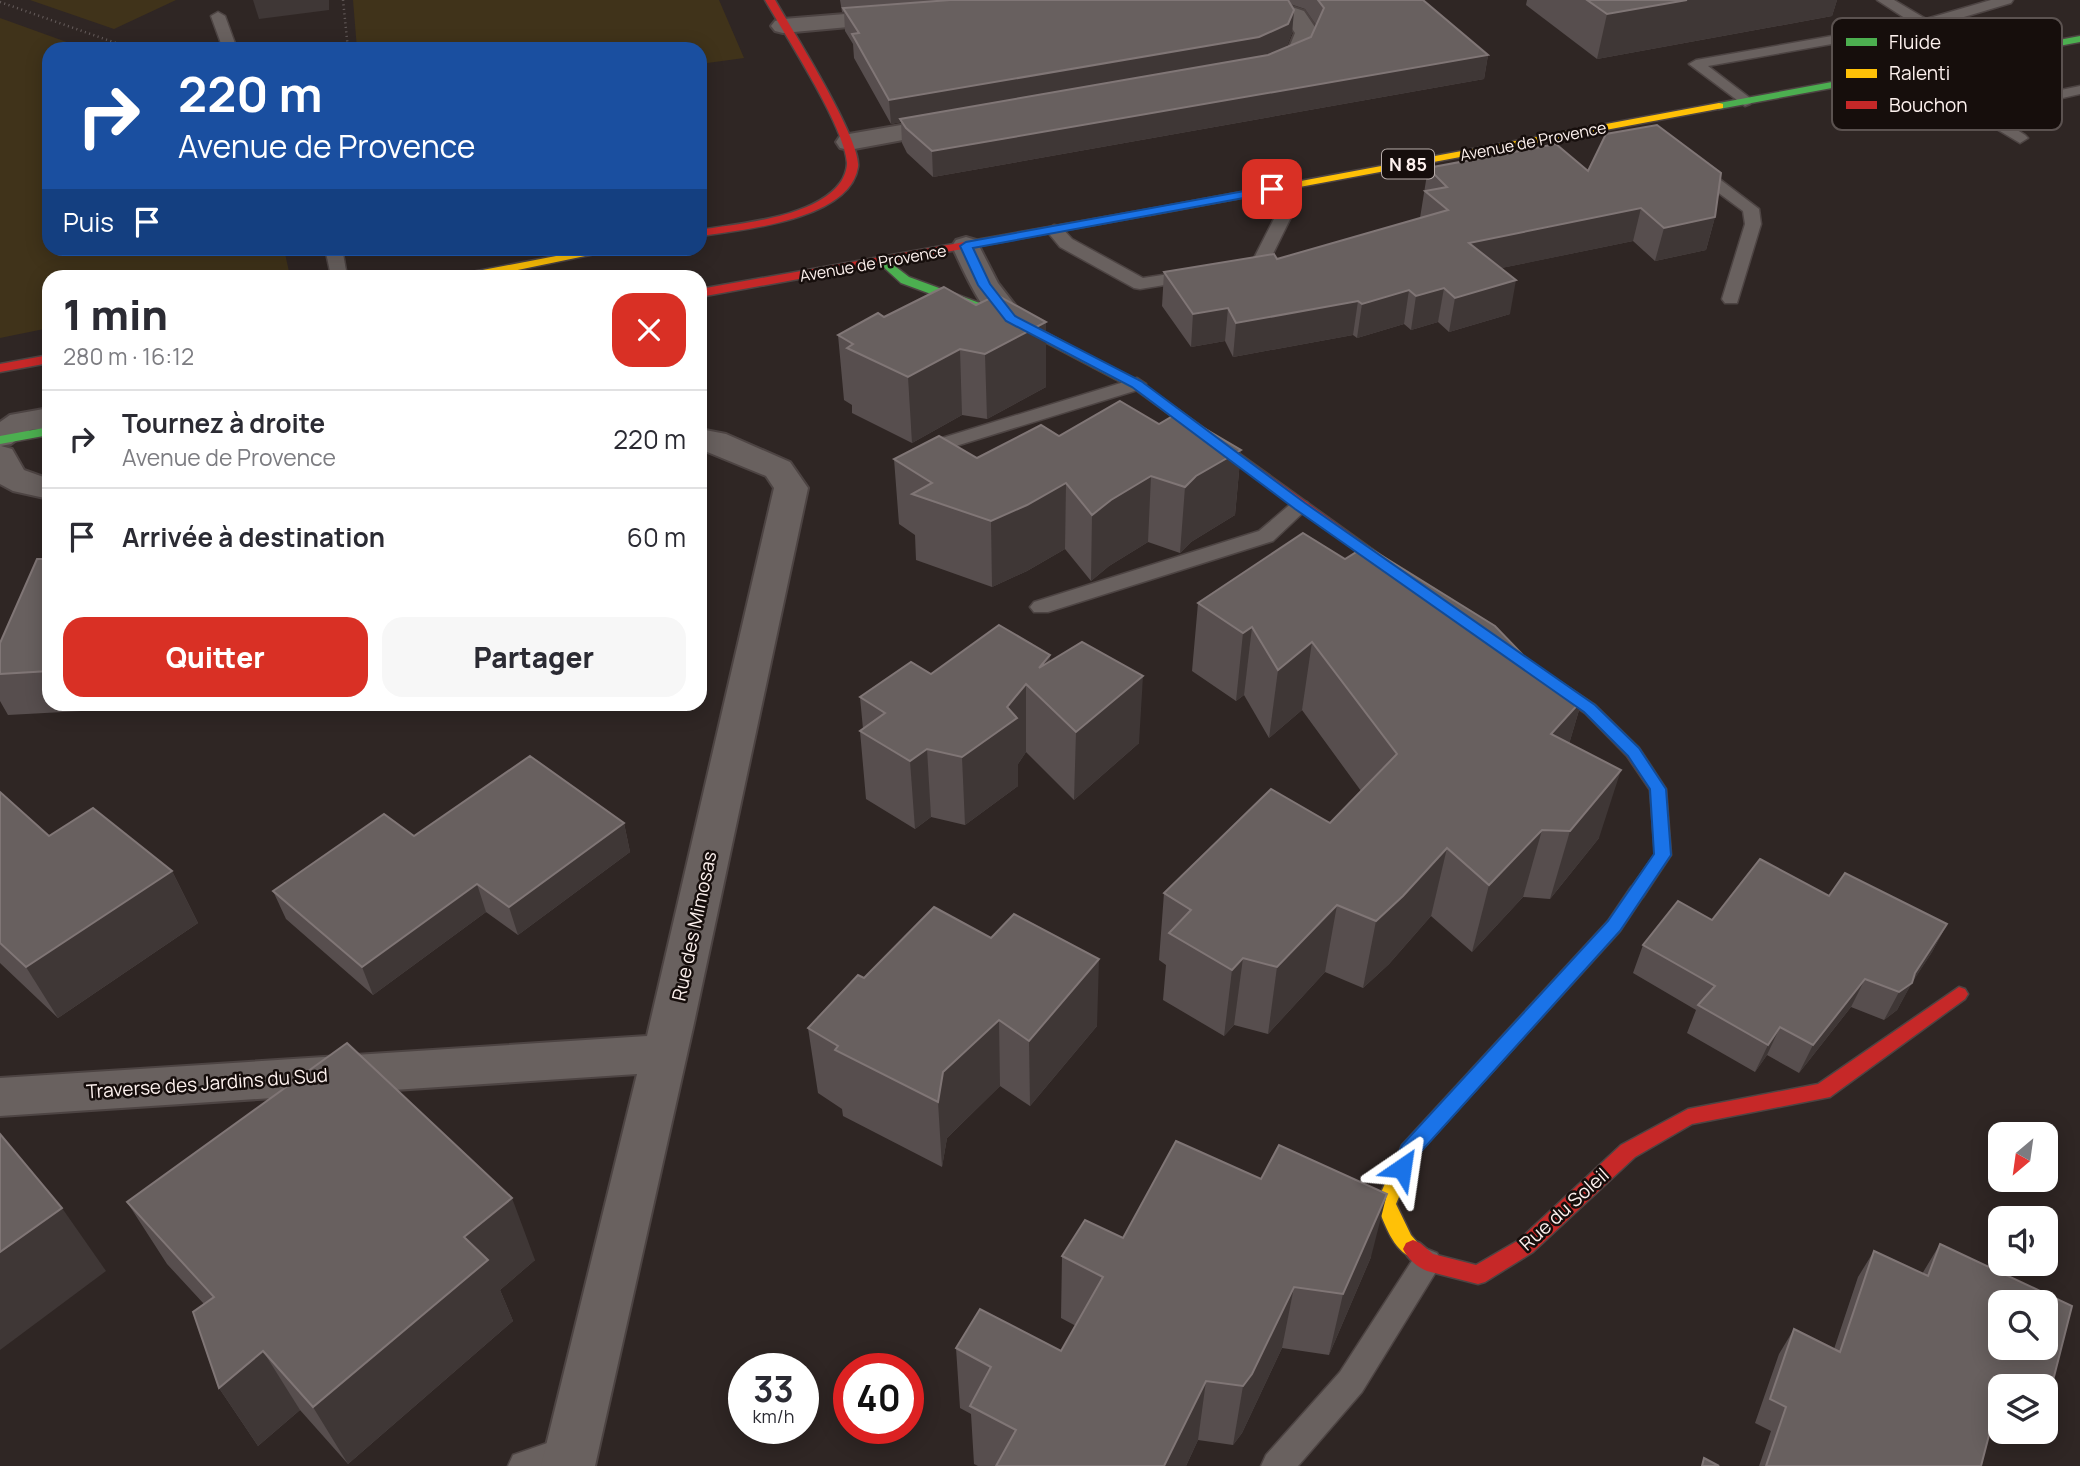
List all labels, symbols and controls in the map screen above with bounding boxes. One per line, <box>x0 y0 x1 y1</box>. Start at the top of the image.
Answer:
legend <box>1832 18 2062 130</box>
text: Fluide <box>1889 29 1941 55</box>
text: 220 m <box>178 60 322 127</box>
text: Ralenti <box>1889 60 1950 86</box>
icon: right <box>63 70 154 161</box>
text: Bouchon <box>1889 92 1968 118</box>
street label: Avenue de Provence <box>1458 116 1608 166</box>
text: Avenue de Provence <box>178 124 476 168</box>
road number: N 85 <box>1382 149 1434 178</box>
pin <box>1242 159 1302 219</box>
icon: arrive <box>1253 170 1291 208</box>
icon: arrive <box>128 203 166 241</box>
text: Puis <box>63 204 114 240</box>
street label: Avenue de Provence <box>798 239 948 287</box>
text: 1 min <box>63 285 168 343</box>
button: close <box>612 293 686 367</box>
text: 280 m · 16:12 <box>63 340 194 372</box>
text: Tournez à droite <box>122 405 325 441</box>
icon: right <box>63 420 101 458</box>
text: 220 m <box>613 421 686 457</box>
text: Avenue de Provence <box>122 441 336 473</box>
icon: arrive <box>63 518 101 556</box>
text: Arrivée à destination <box>122 519 385 555</box>
text: 60 m <box>627 519 686 555</box>
button: Quitter <box>63 617 368 697</box>
button: Partager <box>382 617 686 697</box>
street label: Rue des Mimosas <box>665 849 723 1003</box>
street label: Traverse des Jardins du Sud <box>85 1062 329 1104</box>
north arrow <box>1988 1122 2058 1192</box>
map controls <box>1988 1122 2058 1444</box>
position arrow <box>1365 1131 1439 1205</box>
street label: Rue du Soleil <box>1514 1162 1614 1256</box>
button: sound <box>1988 1206 2058 1276</box>
button: search <box>1988 1290 2058 1360</box>
speed limit sign: 40 <box>833 1353 924 1444</box>
text: 33 <box>753 1365 794 1413</box>
button: layers <box>1988 1374 2058 1444</box>
text: km/h <box>753 1404 794 1428</box>

